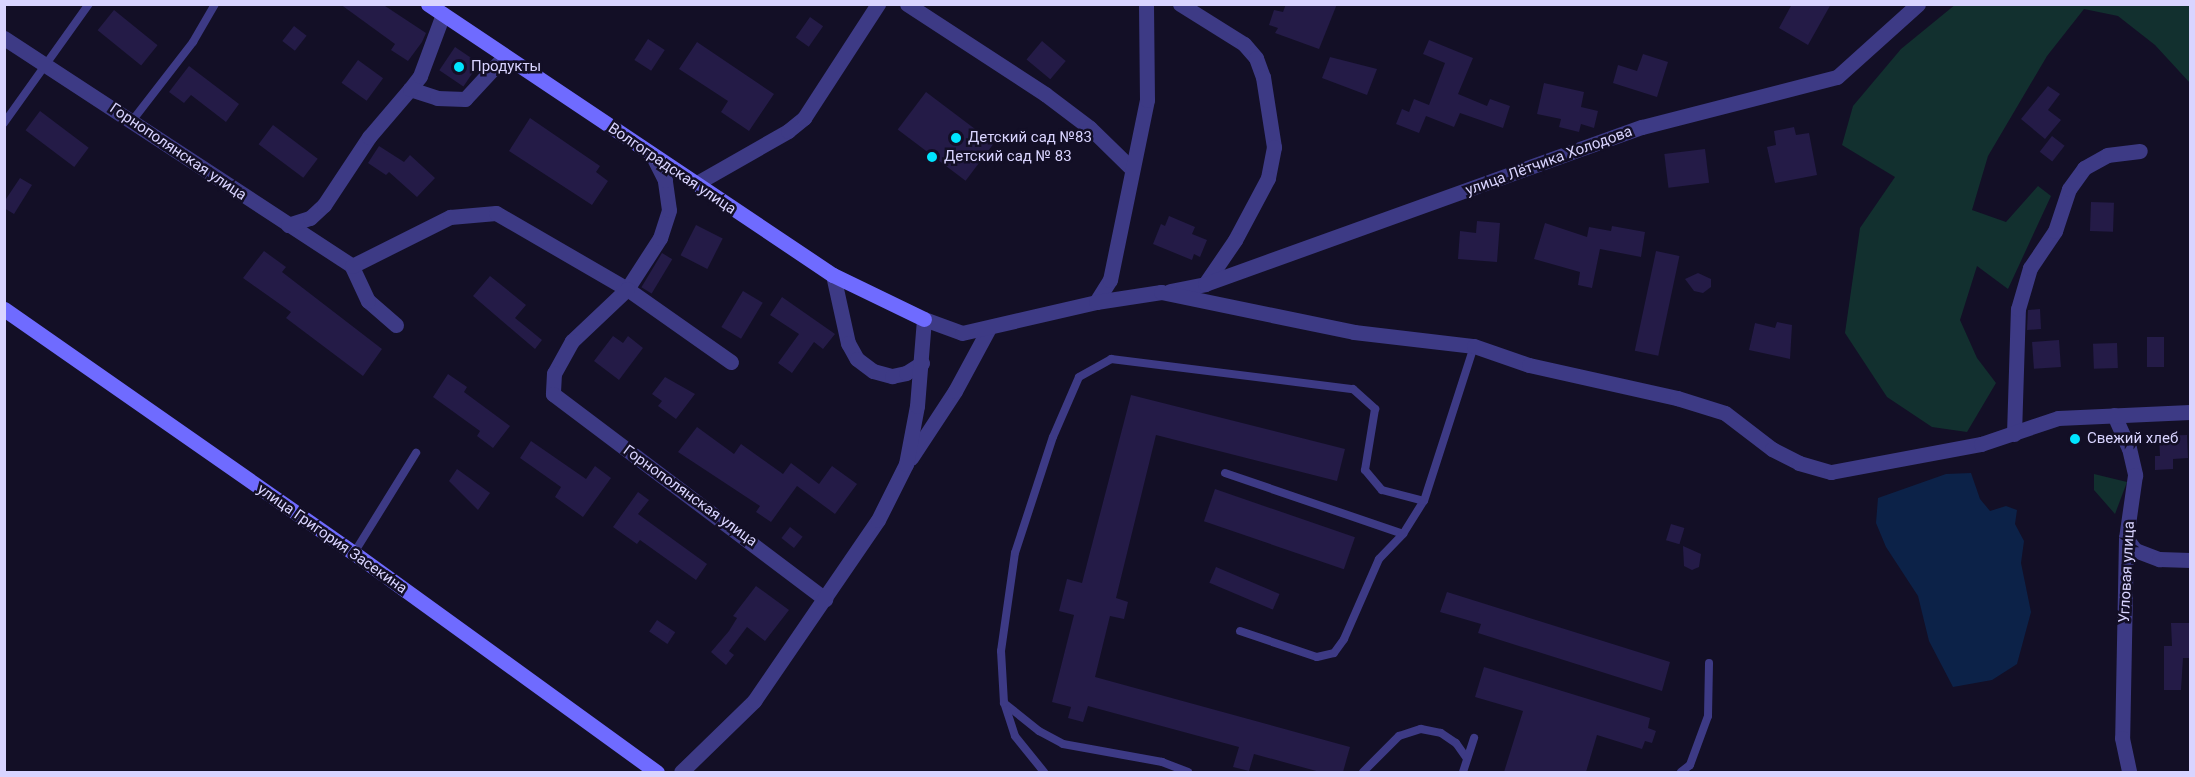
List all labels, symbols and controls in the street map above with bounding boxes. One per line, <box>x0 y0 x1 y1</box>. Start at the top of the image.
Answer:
place label: Продукты <box>471 58 541 76</box>
marker: Продукты <box>452 60 466 74</box>
street label: Горнополянская улица <box>106 100 250 204</box>
street label: Волгоградская улица <box>605 120 739 218</box>
street label: улица Лётчика Холодова <box>1463 122 1635 200</box>
place label: Детский сад №83 <box>968 129 1092 147</box>
marker: Детский сад №83 <box>949 131 963 145</box>
place label: Детский сад № 83 <box>944 148 1072 166</box>
marker: Детский сад № 83 <box>925 150 939 164</box>
place label: Свежий хлеб <box>2087 430 2178 448</box>
marker: Свежий хлеб <box>2068 432 2082 446</box>
street label: Горнополянская улица <box>620 441 760 551</box>
street label: улица Григория Засекина <box>254 480 410 598</box>
street label: Угловая улица <box>2115 521 2139 623</box>

